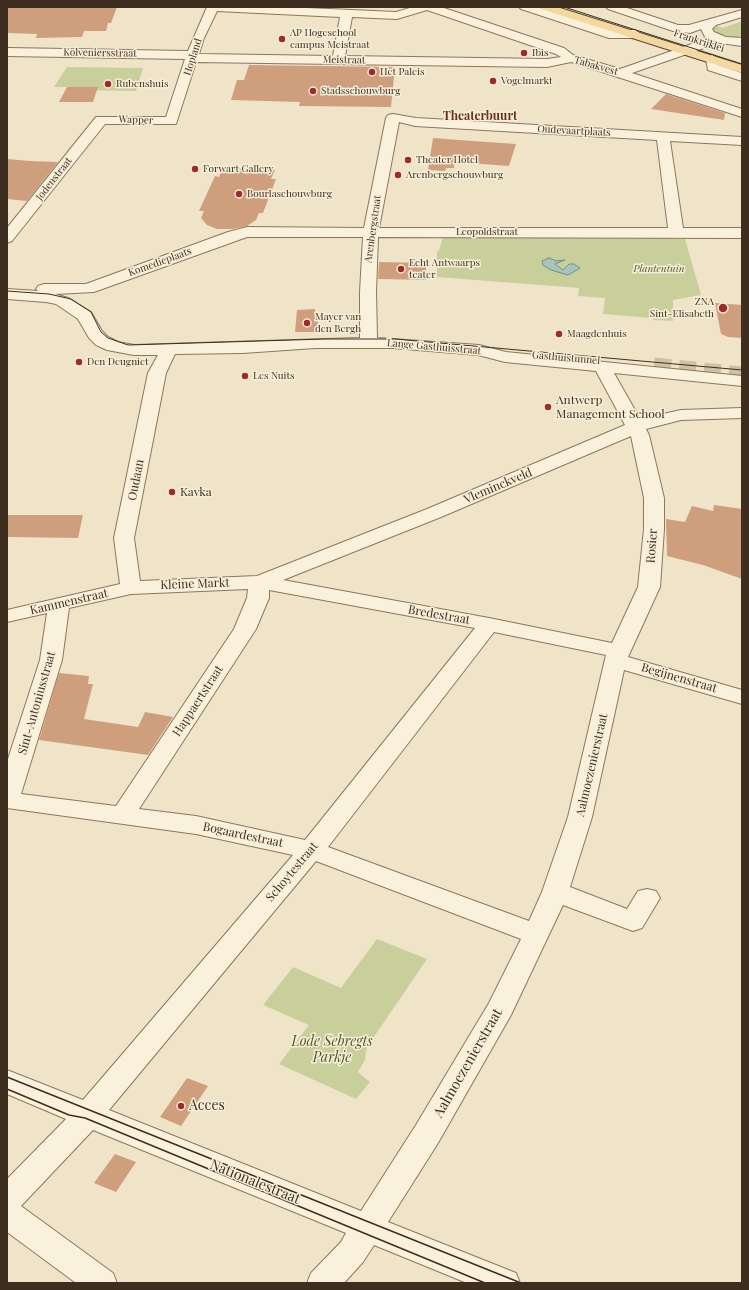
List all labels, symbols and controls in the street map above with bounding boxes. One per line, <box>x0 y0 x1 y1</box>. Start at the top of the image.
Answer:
place label: AP Hogeschool campus Meistraat <box>290 27 370 50</box>
street label: Frankrijklei <box>672 27 726 55</box>
marker: AP Hogeschool campus Meistraat <box>277 34 287 44</box>
street label: Hopland <box>181 37 205 77</box>
street label: Kolveniersstraat <box>63 46 137 60</box>
place label: Ibis <box>532 47 548 59</box>
marker: Ibis <box>519 48 529 58</box>
street label: Meistraat <box>323 54 365 66</box>
street label: Tabakvest <box>573 54 619 78</box>
place label: Het Paleis <box>380 66 424 78</box>
marker: Het Paleis <box>367 67 377 77</box>
place label: Vogelmarkt <box>501 75 552 87</box>
marker: Vogelmarkt <box>488 76 498 86</box>
place label: Rubenshuis <box>116 78 169 90</box>
marker: Rubenshuis <box>103 79 113 89</box>
place label: Stadsschouwburg <box>321 85 401 97</box>
marker: Stadsschouwburg <box>308 86 318 96</box>
district label: Theaterbuurt <box>443 109 517 123</box>
street label: Wapper <box>118 113 154 127</box>
street label: Oudevaartplaats <box>537 123 611 139</box>
place label: Theater Hotel <box>416 154 478 166</box>
street label: Jodenstraat <box>33 155 75 203</box>
marker: Theater Hotel <box>403 155 413 165</box>
place label: Forwart Gallery <box>203 163 274 175</box>
marker: Forwart Gallery <box>190 164 200 174</box>
place label: Arenbergschouwburg <box>406 169 503 181</box>
marker: Arenbergschouwburg <box>393 170 403 180</box>
place label: Bourlaschouwburg <box>247 188 332 200</box>
marker: Bourlaschouwburg <box>234 189 244 199</box>
street label: Arenbergstraat <box>362 195 384 263</box>
street label: Leopoldstraat <box>456 226 518 238</box>
street label: Komedieplaats <box>127 245 193 279</box>
place label: Echt Antwaarps teater <box>409 257 480 280</box>
park label: Plantentuin <box>634 263 684 275</box>
marker: Echt Antwaarps teater <box>396 264 406 274</box>
place label: ZNA Sint-Elisabeth <box>650 296 714 320</box>
marker: ZNA Sint-Elisabeth <box>717 302 729 314</box>
place label: Mayer van den Bergh <box>315 311 361 334</box>
marker: Mayer van den Bergh <box>302 318 312 328</box>
place label: Maagdenhuis <box>567 328 627 340</box>
marker: Maagdenhuis <box>554 329 564 339</box>
street label: Lange Gasthuisstraat <box>386 337 482 357</box>
street label: Gasthuistunnel <box>531 349 601 367</box>
place label: Den Deugniet <box>87 356 149 368</box>
marker: Den Deugniet <box>74 357 84 367</box>
place label: Les Nuits <box>253 370 295 382</box>
marker: Les Nuits <box>240 371 250 381</box>
place label: Antwerp Management School <box>556 393 665 421</box>
marker: Antwerp Management School <box>543 402 553 412</box>
street label: Oudaan <box>125 458 147 502</box>
street label: Vleminckveld <box>462 465 534 507</box>
place label: Kavka <box>180 485 212 499</box>
marker: Kavka <box>167 487 177 497</box>
street label: Rosier <box>644 528 660 564</box>
street label: Kleine Markt <box>160 576 230 592</box>
street label: Kammenstraat <box>29 586 109 618</box>
street label: Bredestraat <box>407 602 471 628</box>
street label: Sint-Antoniusstraat <box>15 650 59 756</box>
street label: Begijnenstraat <box>639 660 719 696</box>
street label: Happaertstraat <box>170 663 226 739</box>
street label: Aalmoezenierstraat <box>573 712 611 818</box>
street label: Bogaardestraat <box>202 819 284 851</box>
street label: Schoytestraat <box>263 839 321 905</box>
street label: Aalmoezenierstraat <box>430 1006 506 1120</box>
park label: Lode Sebregts Parkje <box>291 1034 373 1066</box>
place label: Acces <box>189 1098 225 1114</box>
marker: Acces <box>176 1101 186 1111</box>
street label: Nationalestraat <box>207 1156 303 1208</box>

